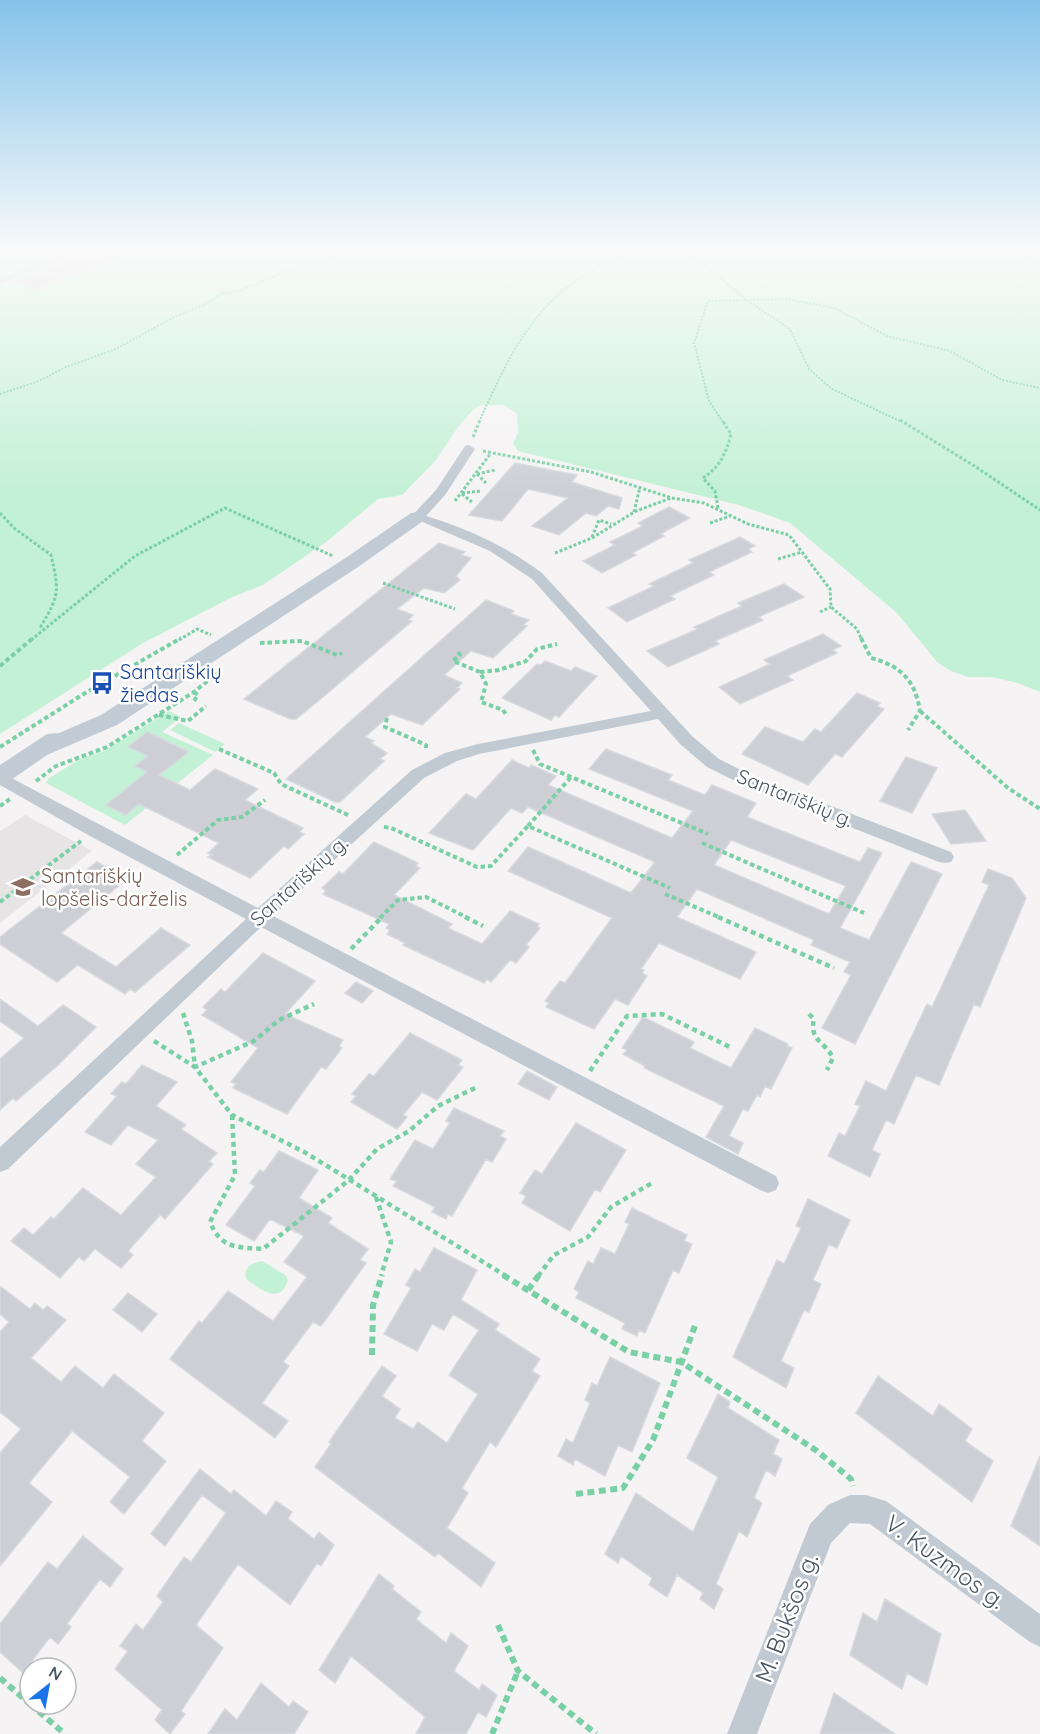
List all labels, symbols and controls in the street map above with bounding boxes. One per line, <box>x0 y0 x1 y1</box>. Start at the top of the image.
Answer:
place label: Santariškių žiedas <box>120 659 222 707</box>
bus stop icon: Santariškių žiedas <box>89 670 115 696</box>
street label: Santariškių g. <box>733 763 857 832</box>
street label: Santariškių g. <box>245 830 353 931</box>
place label: Santariškių lopšelis-darželis <box>41 863 187 911</box>
school or university icon: Santariškių lopšelis-darželis <box>10 874 36 900</box>
street label: V. Kuzmos g. <box>880 1507 1012 1615</box>
street label: M. Bukšos g. <box>748 1549 824 1686</box>
north arrow <box>18 1656 78 1716</box>
text: N <box>46 1662 66 1685</box>

